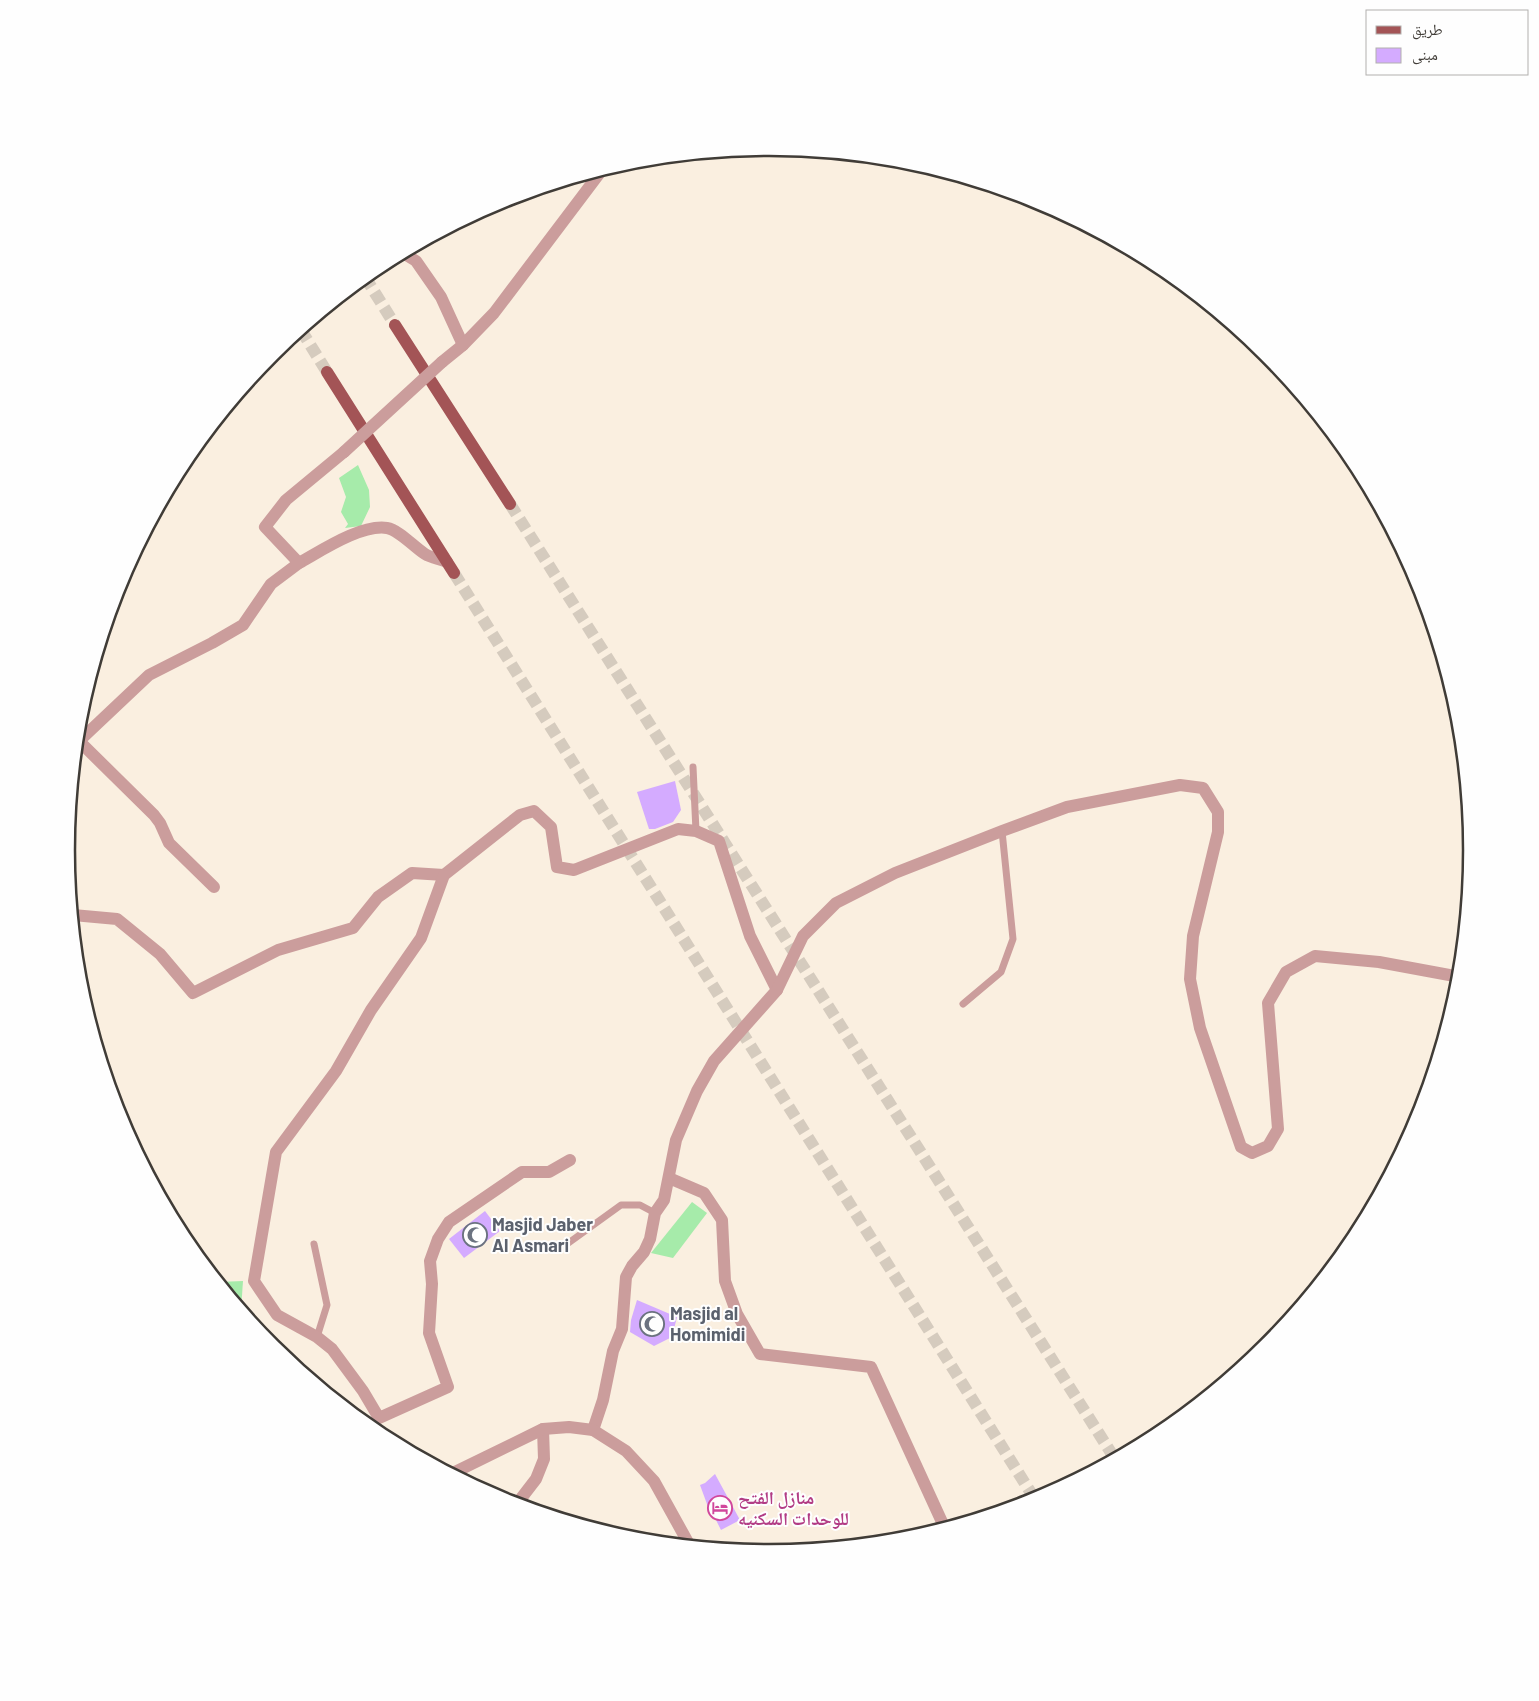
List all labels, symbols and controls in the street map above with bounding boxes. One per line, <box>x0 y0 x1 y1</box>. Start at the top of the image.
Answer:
legend <box>1366 10 1529 75</box>
text: طريق <box>1412 20 1443 40</box>
text: مبنى <box>1412 45 1438 65</box>
place label: Masjid Jaber Al Asmari <box>492 1213 593 1256</box>
mosque icon: Masjid Jaber Al Asmari <box>462 1222 488 1248</box>
place label: Masjid al Homimidi <box>670 1302 745 1345</box>
mosque icon: Masjid al Homimidi <box>639 1311 665 1337</box>
place label: منازل الفتح للوحدات السكنيه <box>738 1486 849 1529</box>
hotel icon: منازل الفتح للوحدات السكنيه <box>707 1495 733 1521</box>

